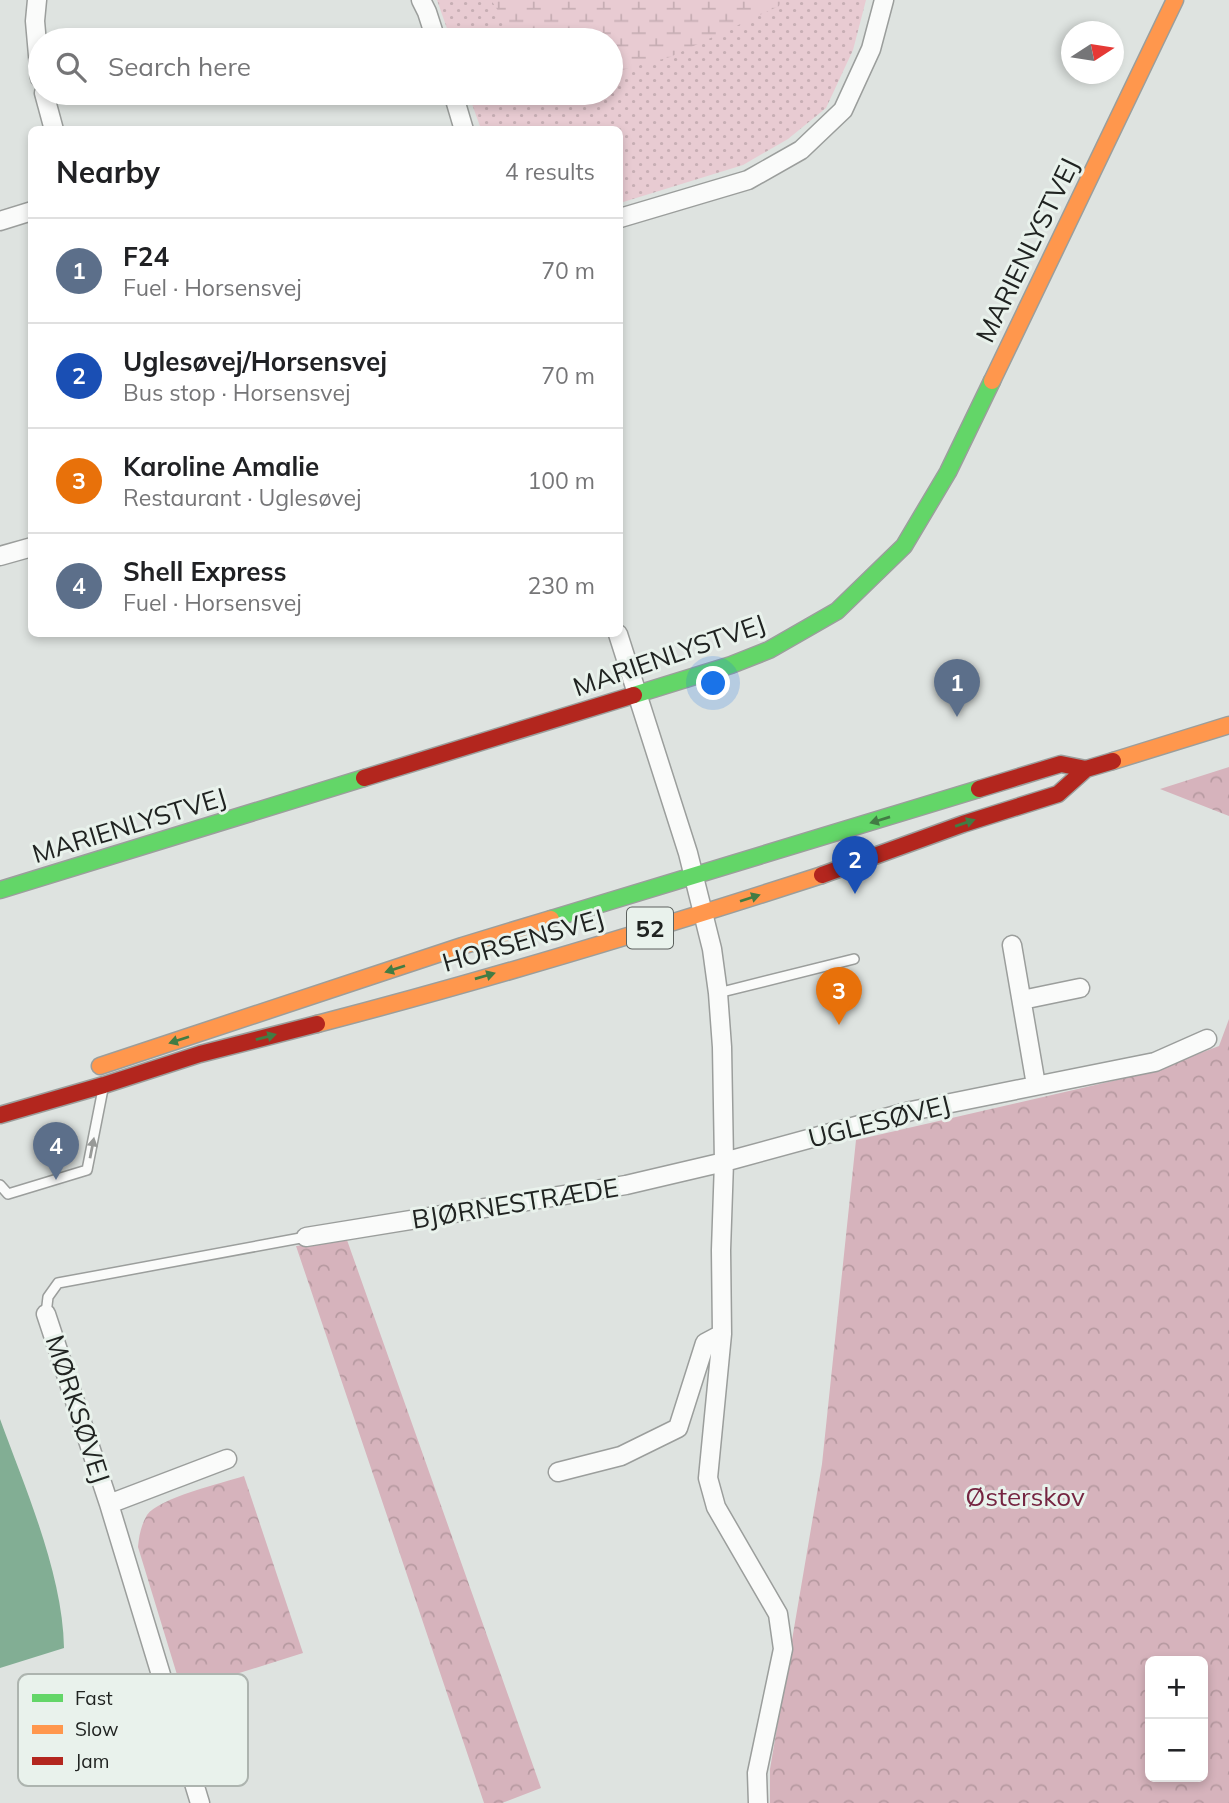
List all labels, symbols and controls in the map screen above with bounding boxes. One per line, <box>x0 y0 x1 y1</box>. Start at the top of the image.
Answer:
north arrow <box>1061 21 1124 84</box>
search box <box>28 28 623 105</box>
icon: search <box>52 48 90 86</box>
text: Search here <box>108 50 251 83</box>
street label: MARIENLYSTVEJ <box>968 152 1086 348</box>
text: Nearby <box>56 153 160 191</box>
text: 4 results <box>505 157 595 186</box>
text: F24 <box>123 240 169 273</box>
text: 1 <box>72 256 86 285</box>
text: 70 m <box>541 256 595 285</box>
text: Fuel · Horsensvej <box>123 273 302 302</box>
text: Uglesøvej/Horsensvej <box>123 345 387 378</box>
text: 2 <box>72 361 86 390</box>
text: 70 m <box>541 361 595 390</box>
text: Bus stop · Horsensvej <box>123 378 350 407</box>
text: Karoline Amalie <box>123 450 319 483</box>
text: 3 <box>72 466 86 495</box>
text: 100 m <box>527 466 595 495</box>
text: Restaurant · Uglesøvej <box>123 483 362 512</box>
text: Shell Express <box>123 555 287 588</box>
text: 4 <box>72 571 86 600</box>
text: 230 m <box>527 571 595 600</box>
text: Fuel · Horsensvej <box>123 588 302 617</box>
street label: MARIENLYSTVEJ <box>569 607 769 703</box>
pin: 1 <box>934 659 980 717</box>
your location <box>696 666 730 700</box>
street label: MARIENLYSTVEJ <box>28 780 230 870</box>
one-way arrow <box>869 815 890 825</box>
one-way arrow <box>955 817 976 828</box>
pin: 2 <box>832 836 878 894</box>
one-way arrow <box>740 892 761 902</box>
street label: HORSENSVEJ <box>438 901 608 979</box>
road number: 52 <box>627 908 673 948</box>
one-way arrow <box>384 964 405 975</box>
pin: 3 <box>816 967 862 1025</box>
one-way arrow <box>475 971 496 981</box>
one-way arrow <box>255 1031 277 1042</box>
one-way arrow <box>168 1035 189 1046</box>
street label: UGLESØVEJ <box>805 1087 953 1155</box>
pin: 4 <box>33 1122 79 1180</box>
one-way arrow <box>86 1137 97 1159</box>
street label: BJØRNESTRÆDE <box>409 1170 621 1236</box>
street label: MØRKSØVEJ <box>38 1331 118 1487</box>
park label: Østerskov <box>965 1480 1085 1513</box>
map controls <box>1145 1656 1208 1782</box>
button: + <box>1145 1656 1208 1719</box>
legend <box>18 1674 248 1786</box>
text: Fast <box>75 1686 113 1710</box>
text: Slow <box>75 1717 119 1741</box>
button: − <box>1145 1719 1208 1782</box>
text: Jam <box>75 1749 109 1773</box>

